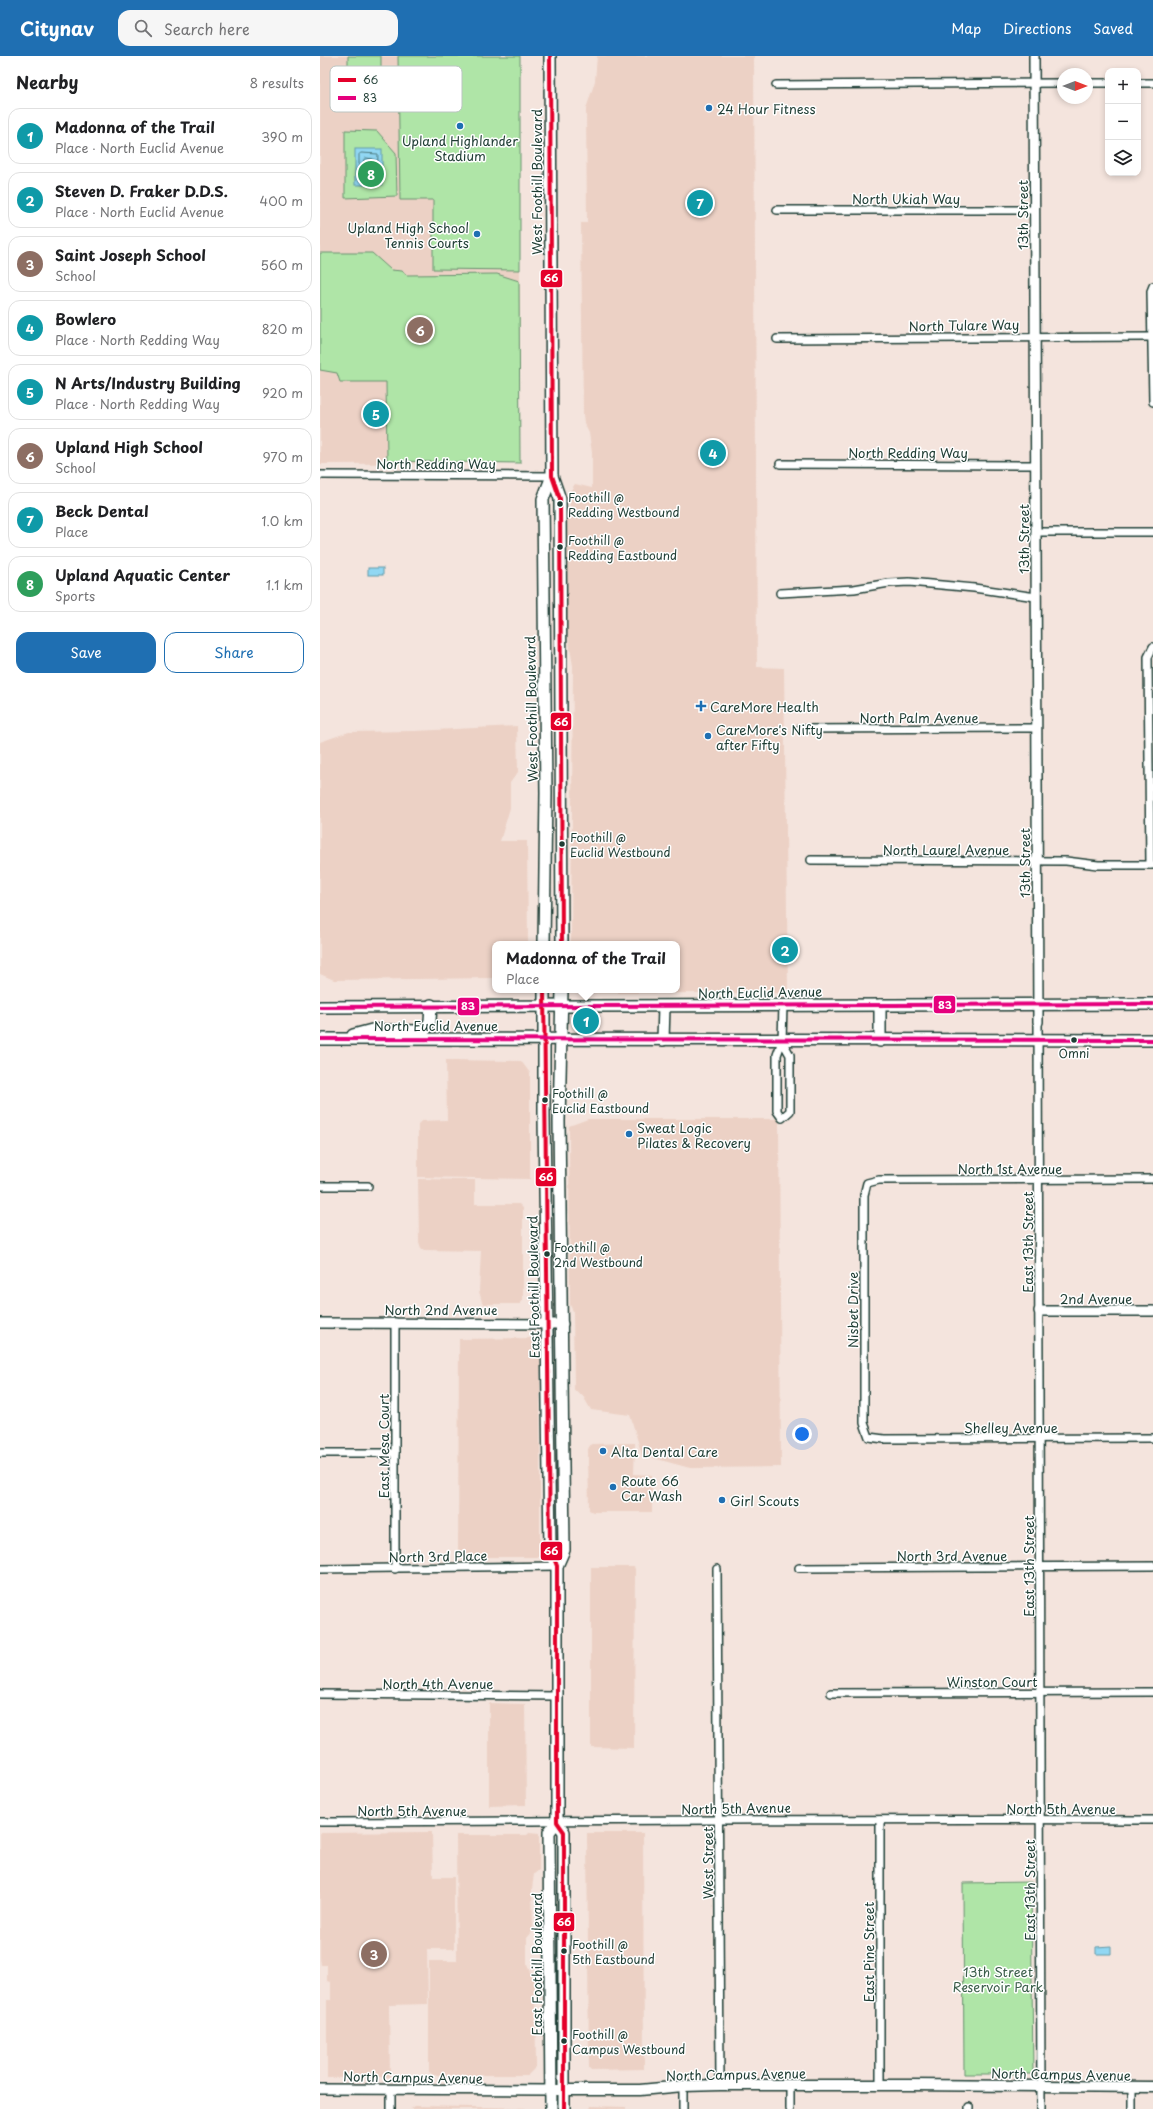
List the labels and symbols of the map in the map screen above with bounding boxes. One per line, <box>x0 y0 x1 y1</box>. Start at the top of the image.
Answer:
legend <box>330 66 462 112</box>
north arrow <box>1057 68 1093 104</box>
text: 66 <box>363 71 378 88</box>
text: 83 <box>363 89 377 106</box>
place label: 24 Hour Fitness <box>717 99 816 118</box>
marker: 24 Hour Fitness <box>704 103 714 113</box>
street label: West Foothill Boulevard <box>527 109 546 255</box>
marker: Upland Highlander Stadium <box>455 121 465 131</box>
place label: Upland Highlander Stadium <box>402 131 519 165</box>
pin: 8 <box>358 159 384 189</box>
street label: 13th Street <box>1013 180 1032 250</box>
pin: 7 <box>687 188 713 218</box>
street label: North Ukiah Way <box>852 189 960 208</box>
place label: Upland High School Tennis Courts <box>347 218 469 252</box>
marker: Upland High School Tennis Courts <box>472 229 482 239</box>
line badge: 66 <box>540 269 563 288</box>
text: 66 <box>544 269 558 286</box>
pin: 6 <box>407 315 433 345</box>
street label: North Tulare Way <box>909 315 1019 335</box>
pin: 5 <box>363 399 389 429</box>
pin: 4 <box>700 438 726 468</box>
street label: North Redding Way <box>848 443 968 462</box>
street label: North Redding Way <box>376 454 496 473</box>
place label: Foothill @ Redding Westbound <box>568 488 680 521</box>
marker: Foothill @ Redding Westbound <box>555 499 565 509</box>
street label: 13th Street <box>1014 504 1033 574</box>
place label: Foothill @ Redding Eastbound <box>568 531 677 564</box>
marker: Foothill @ Redding Eastbound <box>555 542 565 552</box>
street label: West Foothill Boulevard <box>520 636 542 782</box>
place label: CareMore Health <box>710 697 819 716</box>
marker: CareMore Health <box>695 700 707 712</box>
street label: North Palm Avenue <box>859 708 979 727</box>
line badge: 66 <box>550 712 572 731</box>
text: 66 <box>554 713 568 730</box>
place label: CareMore's Nifty after Fifty <box>716 720 823 754</box>
marker: CareMore's Nifty after Fifty <box>703 731 713 741</box>
place label: Foothill @ Euclid Westbound <box>570 828 671 861</box>
street label: 13th Street <box>1015 828 1034 898</box>
marker: Foothill @ Euclid Westbound <box>557 839 567 849</box>
street label: North Laurel Avenue <box>883 840 1009 859</box>
pin: 2 <box>772 935 798 965</box>
street label: North Euclid Avenue <box>698 981 822 1003</box>
line badge: 83 <box>933 995 956 1014</box>
text: 83 <box>938 996 952 1013</box>
line badge: 83 <box>457 997 480 1016</box>
text: 83 <box>461 997 475 1014</box>
pin: 1 <box>573 1006 599 1036</box>
street label: North Euclid Avenue <box>374 1016 498 1035</box>
marker: Omni <box>1069 1035 1079 1045</box>
place label: Omni <box>1059 1044 1089 1062</box>
place label: Foothill @ Euclid Eastbound <box>552 1084 649 1117</box>
marker: Foothill @ Euclid Eastbound <box>540 1095 550 1105</box>
place label: Sweat Logic Pilates & Recovery <box>637 1118 751 1152</box>
marker: Sweat Logic Pilates & Recovery <box>624 1129 634 1139</box>
street label: North 1st Avenue <box>958 1159 1062 1178</box>
line badge: 66 <box>535 1167 557 1187</box>
text: 66 <box>539 1168 553 1185</box>
street label: East 13th Street <box>1018 1191 1037 1293</box>
street label: East Foothill Boulevard <box>522 1215 544 1359</box>
place label: Foothill @ 2nd Westbound <box>554 1238 643 1271</box>
marker: Foothill @ 2nd Westbound <box>542 1249 552 1259</box>
street label: Nisbet Drive <box>843 1272 862 1348</box>
street label: 2nd Avenue <box>1060 1289 1132 1308</box>
street label: North 2nd Avenue <box>384 1300 498 1319</box>
street label: East Mesa Court <box>374 1394 393 1498</box>
street label: Shelley Avenue <box>964 1418 1058 1437</box>
your location <box>792 1424 812 1444</box>
place label: Alta Dental Care <box>611 1442 718 1461</box>
marker: Alta Dental Care <box>598 1446 608 1456</box>
place label: Route 66 Car Wash <box>621 1471 682 1505</box>
marker: Route 66 Car Wash <box>608 1482 618 1492</box>
place label: Girl Scouts <box>730 1491 799 1510</box>
marker: Girl Scouts <box>717 1495 727 1505</box>
street label: East 13th Street <box>1019 1515 1038 1617</box>
line badge: 66 <box>540 1541 563 1561</box>
text: 66 <box>544 1542 558 1559</box>
street label: North 3rd Place <box>389 1546 488 1566</box>
street label: North 3rd Avenue <box>897 1546 1007 1565</box>
street label: Winston Court <box>946 1672 1038 1691</box>
street label: North 4th Avenue <box>383 1674 493 1693</box>
street label: North 5th Avenue <box>681 1798 791 1818</box>
street label: North 5th Avenue <box>1006 1799 1116 1818</box>
street label: North 5th Avenue <box>357 1801 467 1820</box>
street label: West Street <box>698 1827 717 1899</box>
street label: East 13th Street <box>1020 1839 1039 1941</box>
street label: East Foothill Boulevard <box>527 1893 546 2035</box>
street label: East Pine Street <box>859 1902 878 2002</box>
line badge: 66 <box>553 1912 575 1932</box>
text: 66 <box>557 1913 571 1930</box>
place label: Foothill @ 5th Eastbound <box>572 1935 655 1968</box>
pin: 3 <box>361 1939 387 1969</box>
marker: Foothill @ 5th Eastbound <box>559 1946 569 1956</box>
park label: 13th Street Reservoir Park <box>952 1962 1044 1996</box>
place label: Foothill @ Campus Westbound <box>572 2025 685 2058</box>
marker: Foothill @ Campus Westbound <box>559 2036 569 2046</box>
street label: North Campus Avenue <box>666 2063 806 2085</box>
street label: North Campus Avenue <box>991 2063 1131 2085</box>
street label: North Campus Avenue <box>343 2066 483 2088</box>

